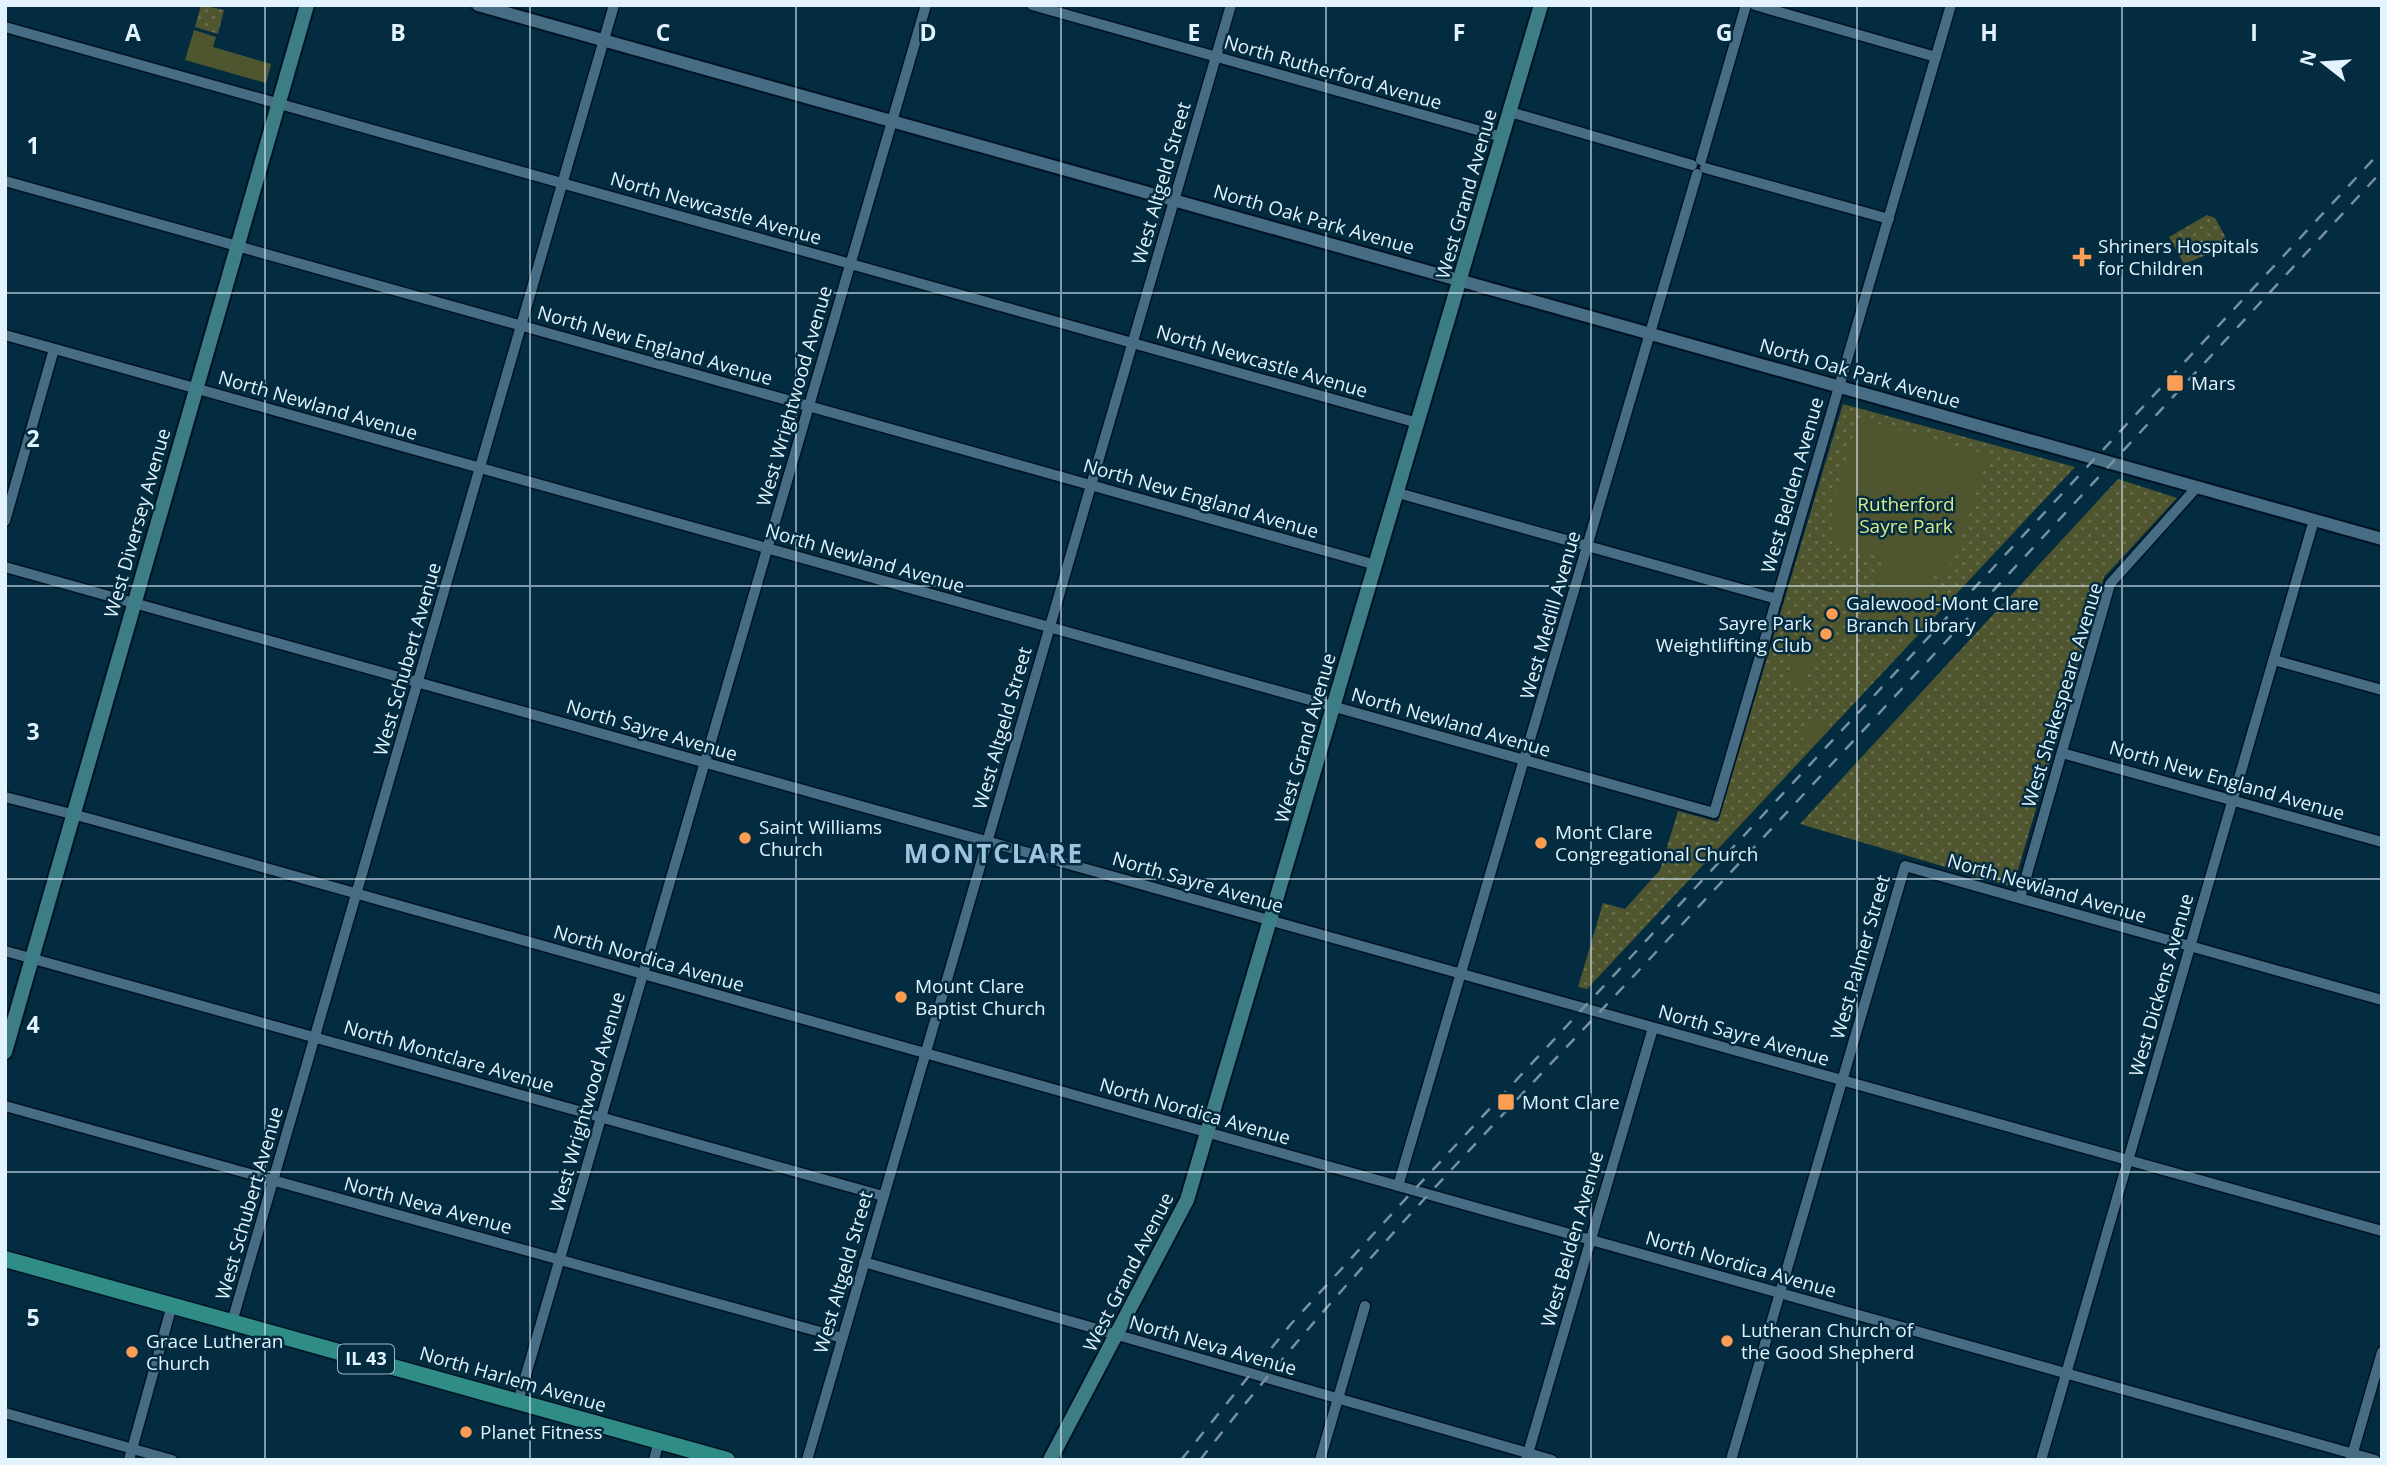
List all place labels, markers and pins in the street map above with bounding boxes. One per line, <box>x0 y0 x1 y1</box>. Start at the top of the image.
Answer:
place label: Shriners Hospitals for Children <box>2098 233 2259 281</box>
marker: Shriners Hospitals for Children <box>2072 247 2092 267</box>
place label: Mars <box>2191 370 2235 396</box>
marker: Mars <box>2165 373 2185 393</box>
place label: Galewood-Mont Clare Branch Library <box>1846 590 2039 638</box>
marker: Galewood-Mont Clare Branch Library <box>1824 606 1840 622</box>
place label: Sayre Park Weightlifting Club <box>1656 610 1812 658</box>
marker: Sayre Park Weightlifting Club <box>1818 626 1834 642</box>
place label: Saint Williams Church <box>759 814 882 862</box>
place label: Mont Clare Congregational Church <box>1555 819 1758 867</box>
marker: Saint Williams Church <box>737 830 753 846</box>
marker: Mont Clare Congregational Church <box>1533 835 1549 851</box>
place label: Mount Clare Baptist Church <box>915 973 1046 1021</box>
marker: Mount Clare Baptist Church <box>893 989 909 1005</box>
place label: Mont Clare <box>1522 1089 1620 1115</box>
marker: Mont Clare <box>1496 1092 1516 1112</box>
place label: Lutheran Church of the Good Shepherd <box>1741 1317 1915 1365</box>
place label: Grace Lutheran Church <box>146 1328 283 1376</box>
marker: Lutheran Church of the Good Shepherd <box>1719 1333 1735 1349</box>
marker: Grace Lutheran Church <box>124 1344 140 1360</box>
place label: Planet Fitness <box>480 1419 603 1445</box>
marker: Planet Fitness <box>458 1424 474 1440</box>

